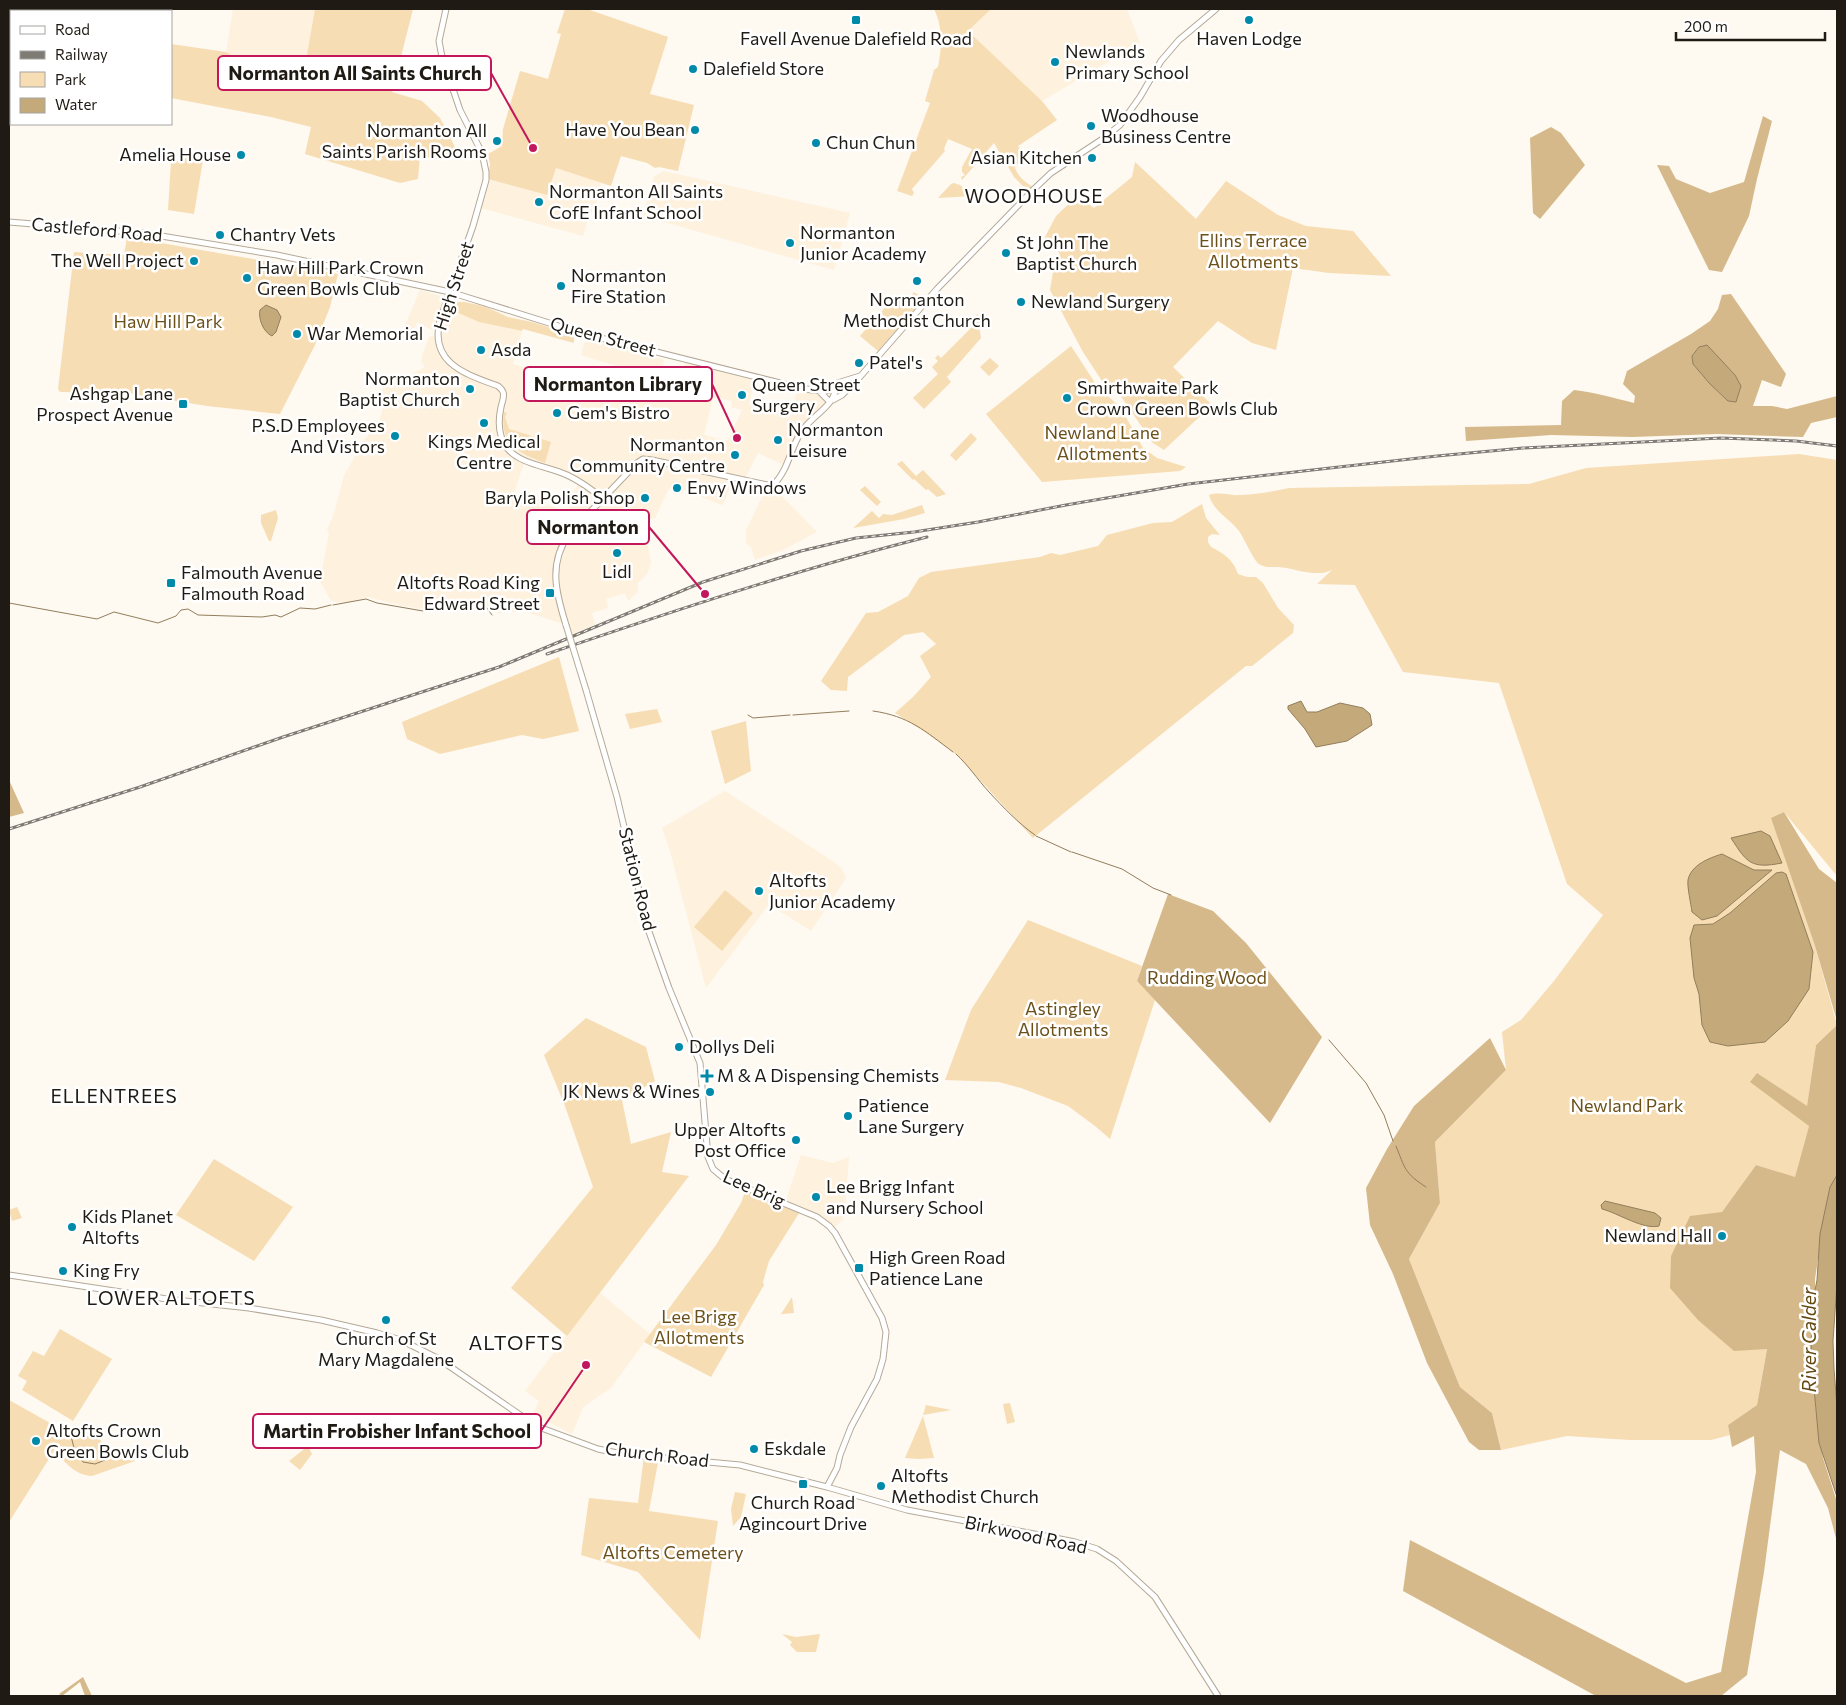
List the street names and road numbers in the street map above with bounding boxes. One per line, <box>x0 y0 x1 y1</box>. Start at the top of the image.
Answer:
street label: Castleford Road <box>31 212 163 246</box>
street label: High Street <box>428 238 478 333</box>
street label: Queen Street <box>548 311 658 361</box>
street label: Station Road <box>615 825 661 933</box>
street label: Lee Brig <box>720 1165 789 1212</box>
street label: Church Road <box>604 1437 710 1471</box>
street label: Birkwood Road <box>963 1510 1089 1558</box>

